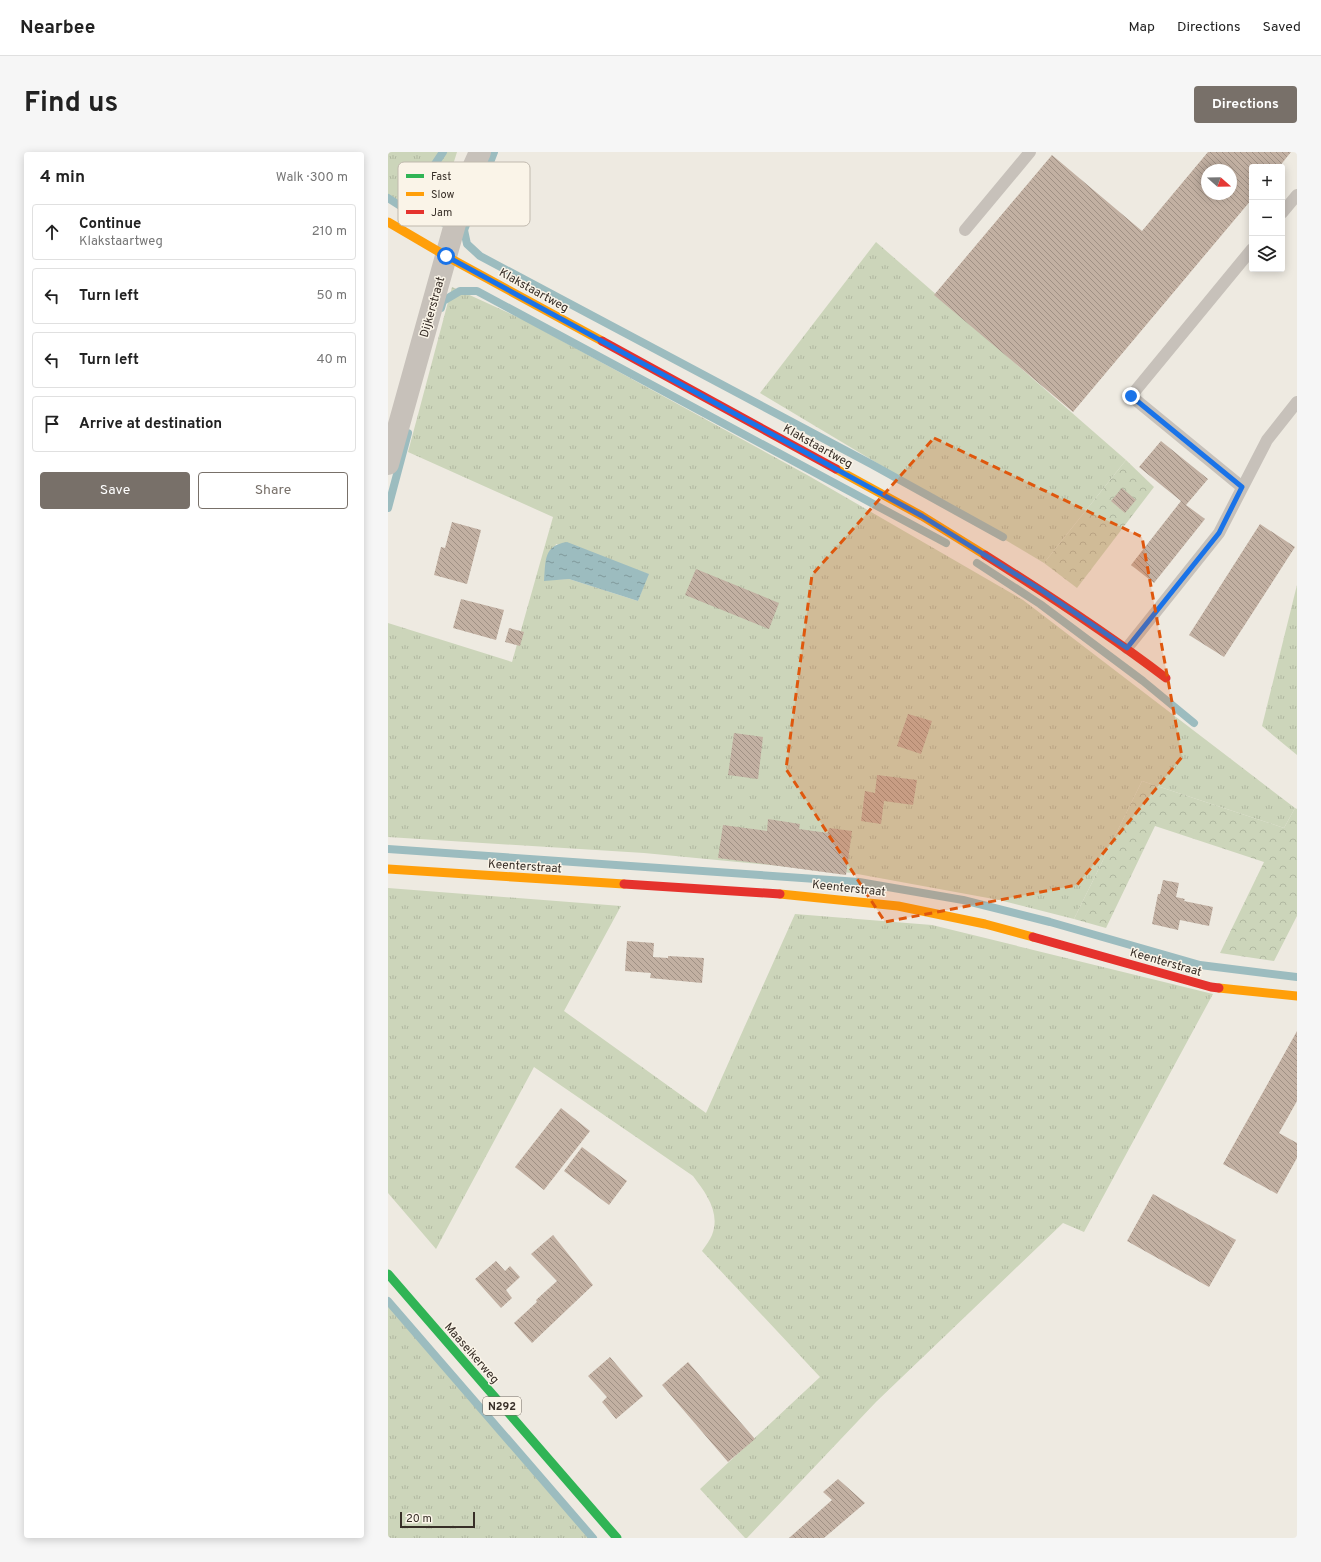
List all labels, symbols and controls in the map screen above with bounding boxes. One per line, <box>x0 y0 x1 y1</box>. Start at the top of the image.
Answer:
text: Nearbee <box>20 16 95 40</box>
text: Map <box>1129 19 1155 36</box>
text: Directions <box>1177 19 1241 36</box>
text: Saved <box>1263 19 1301 36</box>
text: Find us <box>24 86 118 122</box>
button: Directions <box>1194 86 1297 123</box>
legend <box>398 162 530 226</box>
north arrow <box>1201 164 1237 200</box>
map controls <box>1249 164 1285 272</box>
button: + <box>1249 164 1285 200</box>
text: 4 min <box>40 167 85 189</box>
text: Walk · 300 m <box>276 170 348 186</box>
text: Fast <box>431 170 451 184</box>
text: Slow <box>431 188 454 202</box>
button: − <box>1249 200 1285 236</box>
text: Jam <box>431 206 452 220</box>
text: Continue <box>79 215 141 234</box>
icon: ahead <box>41 221 63 243</box>
text: 210 m <box>312 224 347 240</box>
text: Klakstaartweg <box>79 234 163 250</box>
button: layers <box>1249 236 1285 272</box>
route start <box>437 247 455 265</box>
street label: Klakstaartweg <box>496 265 571 317</box>
street label: Dijkerstraat <box>417 275 449 340</box>
icon: left <box>41 285 63 307</box>
text: Turn left <box>79 287 139 306</box>
text: 50 m <box>317 288 347 304</box>
icon: left <box>41 349 63 371</box>
text: Turn left <box>79 351 139 370</box>
text: 40 m <box>317 352 347 368</box>
route end <box>1122 387 1140 405</box>
icon: arrive <box>41 413 63 435</box>
text: Arrive at destination <box>79 415 222 434</box>
street label: Klakstaartweg <box>780 421 855 473</box>
button: Save <box>40 472 190 509</box>
button: Share <box>198 472 348 509</box>
street label: Keenterstraat <box>487 856 562 878</box>
street label: Keenterstraat <box>811 877 887 901</box>
street label: Keenterstraat <box>1128 945 1204 981</box>
street label: Maaseikerweg <box>440 1320 502 1388</box>
road number: N292 <box>483 1397 521 1415</box>
scale bar <box>400 1510 475 1529</box>
text: 20 m <box>406 1512 432 1526</box>

